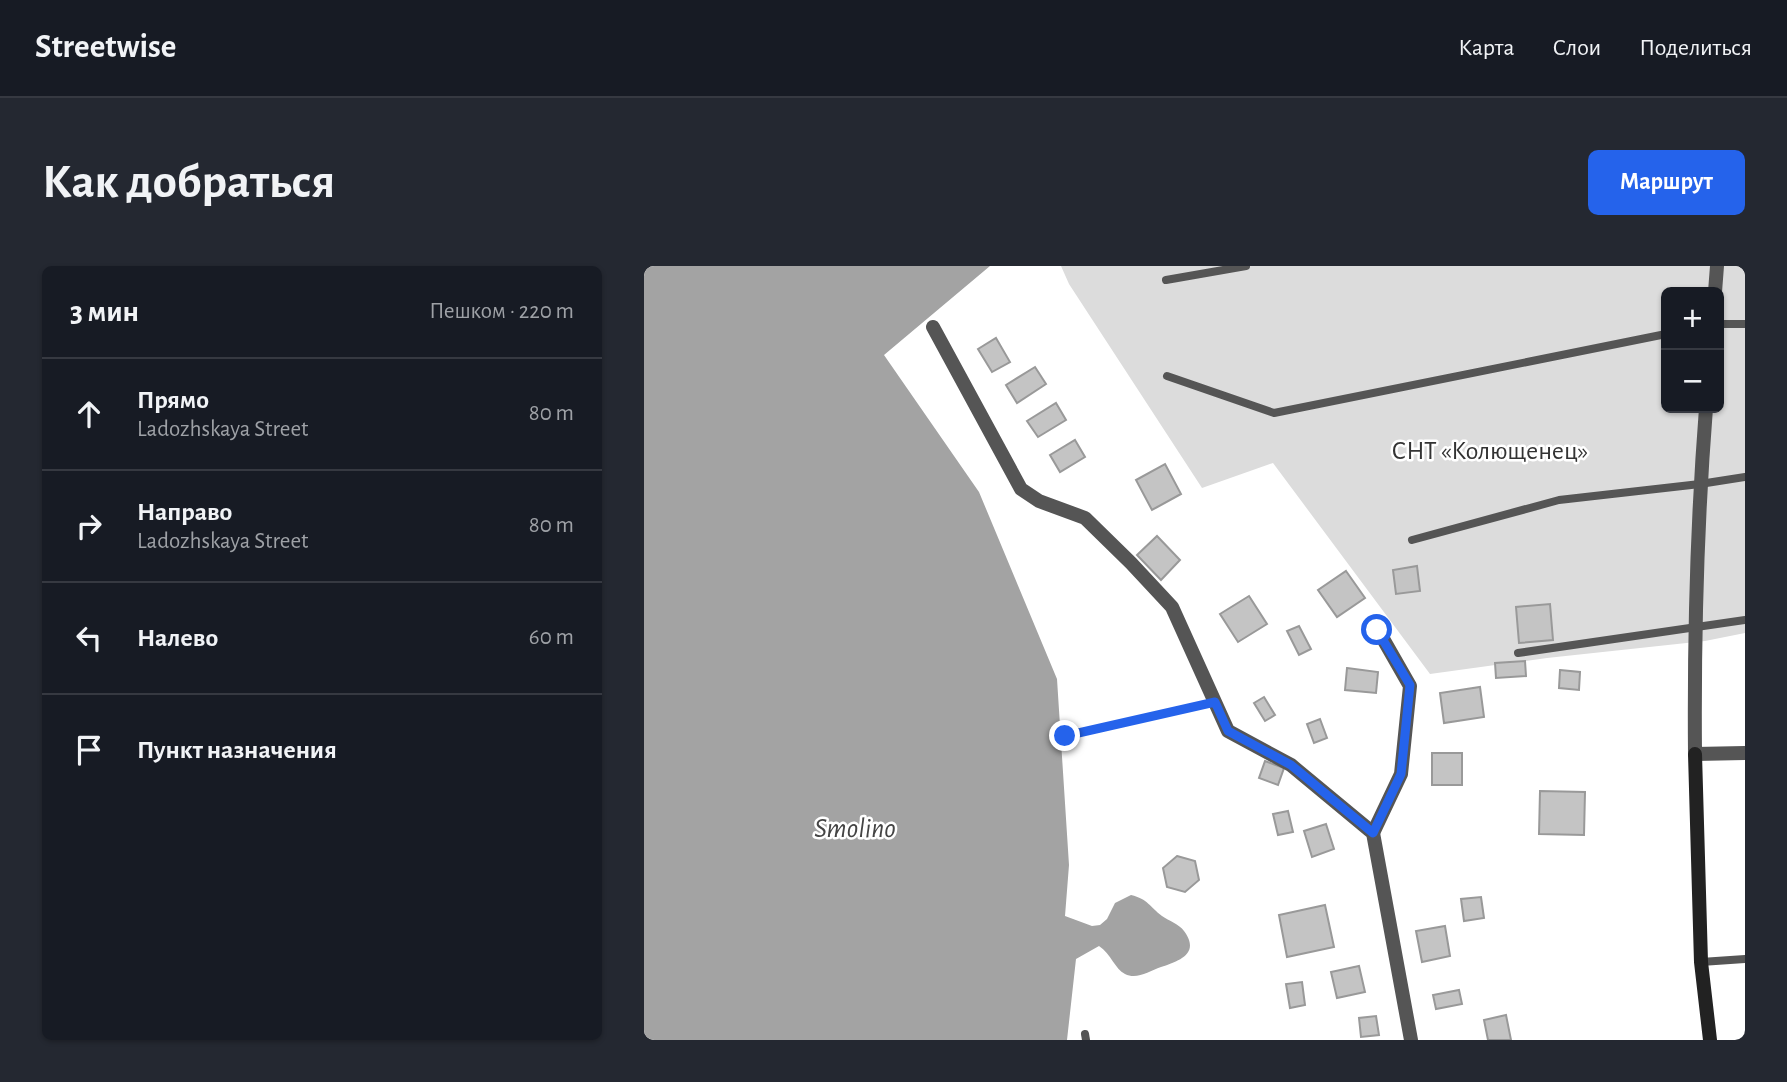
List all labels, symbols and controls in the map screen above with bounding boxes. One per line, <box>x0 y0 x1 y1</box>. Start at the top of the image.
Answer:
text: Streetwise <box>35 31 176 64</box>
text: Карта <box>1458 36 1514 60</box>
text: Слои <box>1552 36 1601 60</box>
text: Поделиться <box>1639 36 1752 60</box>
button: Маршрут <box>1588 150 1745 215</box>
text: Как добраться <box>42 158 335 207</box>
map controls <box>1661 287 1724 413</box>
button: + <box>1661 287 1724 350</box>
text: 3 мин <box>70 297 139 327</box>
text: Пешком · 220 m <box>429 300 574 323</box>
button: − <box>1661 350 1724 413</box>
text: Прямо <box>137 387 209 413</box>
icon: ahead <box>70 395 108 433</box>
text: 80 m <box>529 402 574 425</box>
text: Ladozhskaya Street <box>137 418 308 441</box>
park label: СНТ «Колющенец» <box>1392 438 1588 464</box>
text: Направо <box>137 499 232 525</box>
icon: right <box>70 507 108 545</box>
text: 80 m <box>529 514 574 537</box>
text: Ladozhskaya Street <box>137 530 308 553</box>
route start <box>1361 614 1392 645</box>
icon: left <box>70 619 108 657</box>
text: Налево <box>137 625 218 651</box>
text: 60 m <box>529 626 574 649</box>
route end <box>1049 720 1080 751</box>
icon: arrive <box>70 731 108 769</box>
text: Пункт назначения <box>137 737 337 763</box>
water label: Smolino <box>814 815 896 843</box>

